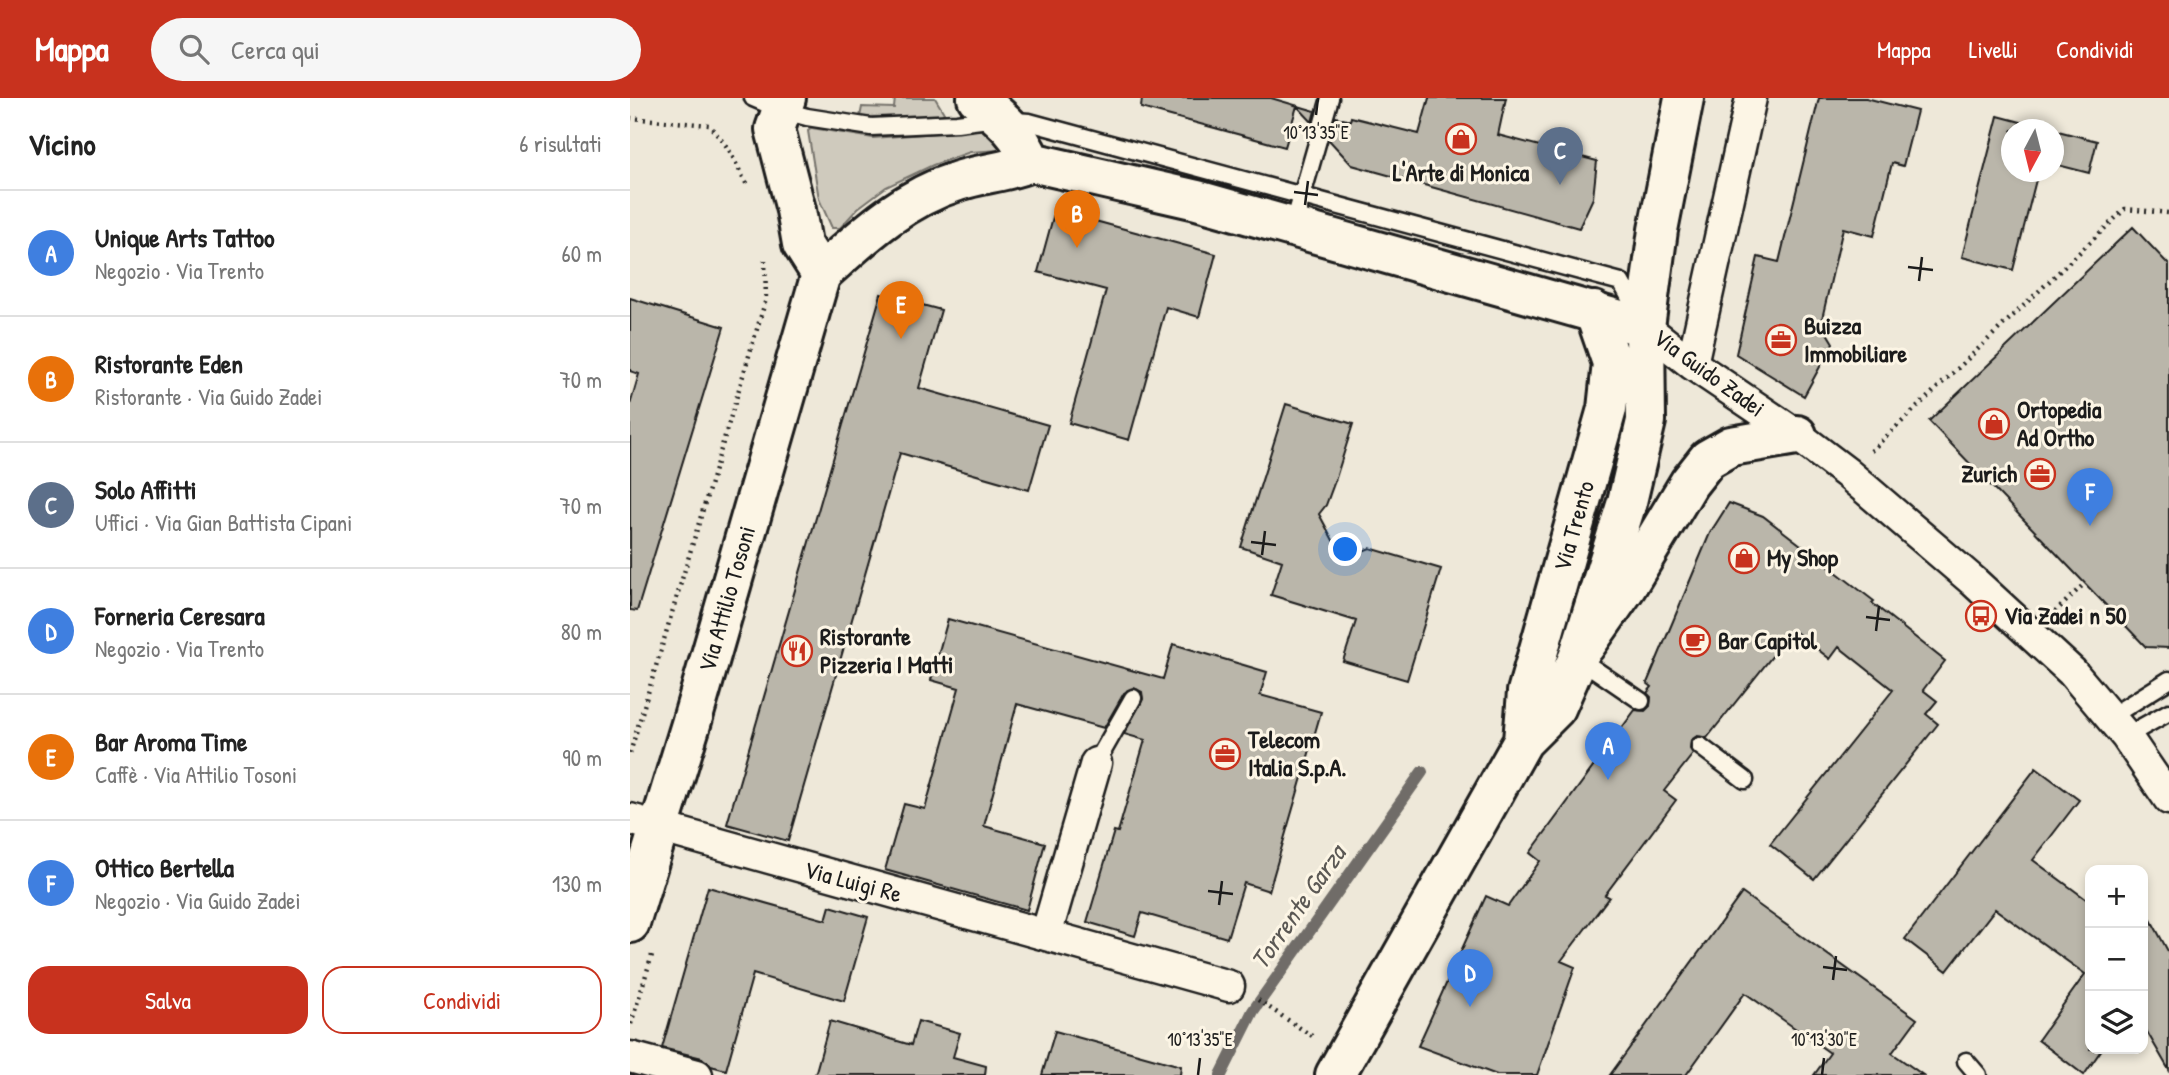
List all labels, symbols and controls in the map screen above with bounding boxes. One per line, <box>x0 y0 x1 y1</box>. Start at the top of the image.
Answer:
search box <box>151 18 641 81</box>
text: Mappa <box>35 27 109 71</box>
icon: search <box>175 30 213 68</box>
text: Cerca qui <box>231 32 320 67</box>
text: Mappa <box>1877 33 1931 65</box>
text: Livelli <box>1969 33 2018 65</box>
text: Condividi <box>2056 33 2134 65</box>
north arrow <box>2001 119 2064 182</box>
text: 10°13'35"E <box>1283 120 1349 145</box>
shop icon: L'Arte di Monica <box>1444 122 1478 156</box>
text: Vicino <box>28 124 96 164</box>
pin: C <box>1537 127 1583 185</box>
text: 6 risultati <box>519 128 602 159</box>
place label: L'Arte di Monica <box>1393 156 1530 188</box>
pin: B <box>1054 190 1100 248</box>
text: Unique Arts Tattoo <box>95 220 274 255</box>
text: A <box>45 238 57 269</box>
text: 60 m <box>562 238 602 269</box>
text: Negozio · Via Trento <box>95 255 264 286</box>
pin: E <box>878 281 924 339</box>
place label: Buizza Immobiliare <box>1804 309 1908 369</box>
street label: Via Guido Zadei <box>1647 321 1772 424</box>
office icon: Buizza Immobiliare <box>1764 323 1798 357</box>
text: Ristorante Eden <box>95 346 243 381</box>
text: B <box>45 364 57 395</box>
text: 70 m <box>559 364 602 395</box>
text: Ristorante · Via Guido Zadei <box>95 381 322 412</box>
place label: Ortopedia Ad Ortho <box>2017 393 2102 453</box>
shop icon: Ortopedia Ad Ortho <box>1977 407 2011 441</box>
place label: Zurich <box>1961 457 2017 489</box>
office icon: Zurich <box>2023 457 2057 491</box>
pin: F <box>2067 468 2113 526</box>
text: Solo Affitti <box>95 472 197 507</box>
street label: Via Trento <box>1545 476 1601 575</box>
text: C <box>45 490 57 521</box>
text: 70 m <box>559 490 602 521</box>
text: Uffici · Via Gian Battista Cipani <box>95 507 352 538</box>
street label: Via Attilio Tosoni <box>690 522 762 675</box>
your location <box>1328 532 1362 566</box>
shop icon: My Shop <box>1727 541 1761 575</box>
place label: My Shop <box>1767 541 1839 574</box>
text: Forneria Ceresara <box>95 598 265 633</box>
bus stop icon: Via Zadei n 50 <box>1964 599 1998 633</box>
place label: Via Zadei n 50 <box>2004 599 2127 631</box>
text: D <box>46 616 56 647</box>
text: 80 m <box>561 616 602 647</box>
place label: Ristorante Pizzeria I Matti <box>820 620 953 680</box>
cafe icon: Bar Capitol <box>1678 624 1712 658</box>
place label: Bar Capitol <box>1718 624 1817 657</box>
text: Negozio · Via Trento <box>95 633 264 664</box>
restaurant icon: Ristorante Pizzeria I Matti <box>780 634 814 668</box>
pin: A <box>1585 722 1631 780</box>
place label: Telecom Italia S.p.A. <box>1247 723 1346 784</box>
text: Bar Aroma Time <box>95 724 247 759</box>
office icon: Telecom Italia S.p.A. <box>1208 737 1242 771</box>
text: E <box>46 742 56 773</box>
text: 90 m <box>562 742 602 773</box>
text: Caffè · Via Attilio Tosoni <box>95 759 297 790</box>
water label: Torrente Garza <box>1242 835 1355 976</box>
text: Ottico Bertella <box>95 850 234 885</box>
street label: Via Luigi Re <box>801 853 906 910</box>
map controls <box>2085 865 2148 1054</box>
button: + <box>2085 865 2148 928</box>
text: F <box>47 868 55 899</box>
text: 130 m <box>552 868 602 899</box>
text: Negozio · Via Guido Zadei <box>95 885 301 916</box>
button: − <box>2085 928 2148 991</box>
pin: D <box>1447 949 1493 1007</box>
button: Salva <box>28 966 308 1034</box>
button: Condividi <box>322 966 602 1034</box>
button: layers <box>2085 991 2148 1054</box>
text: 10°13'35"E <box>1167 1027 1233 1052</box>
text: 10°13'30"E <box>1791 1027 1857 1052</box>

